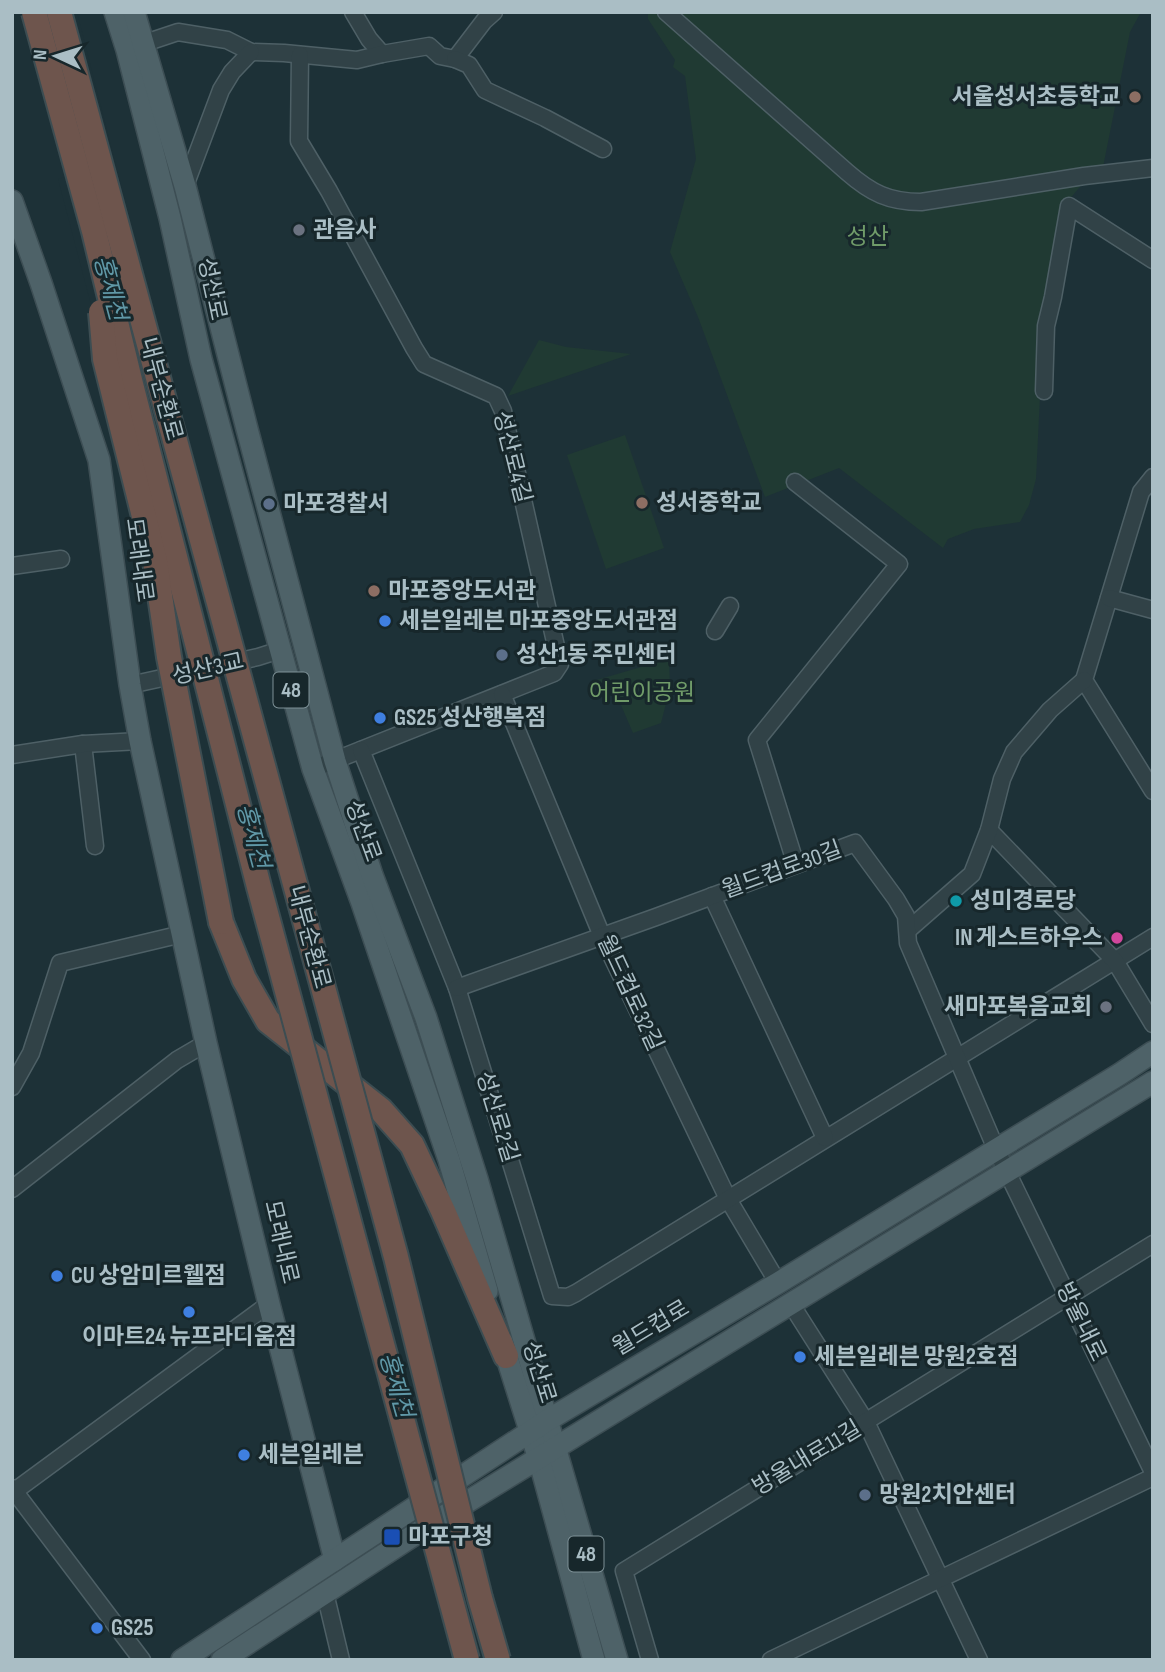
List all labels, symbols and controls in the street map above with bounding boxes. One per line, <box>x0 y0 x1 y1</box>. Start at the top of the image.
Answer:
north arrow <box>21 21 91 91</box>
text: N <box>29 49 52 61</box>
place label: 서울성서초등학교 <box>952 83 1121 111</box>
marker: 서울성서초등학교 <box>1127 89 1143 105</box>
place label: 관음사 <box>313 216 376 244</box>
marker: 관음사 <box>291 222 307 238</box>
park label: 성산 <box>847 223 889 251</box>
water label: 홍제천 <box>87 252 133 327</box>
street label: 성산로 <box>192 255 232 323</box>
street label: 내부순환로 <box>134 334 188 444</box>
street label: 성산로4길 <box>487 408 537 506</box>
place label: 성서중학교 <box>656 489 762 517</box>
place label: 마포경찰서 <box>283 490 389 518</box>
marker: 성서중학교 <box>634 495 650 511</box>
marker: 마포경찰서 <box>261 496 277 512</box>
street label: 모래내로 <box>119 516 159 604</box>
place label: 마포중앙도서관 <box>388 577 536 605</box>
marker: 마포중앙도서관 <box>366 583 382 599</box>
place label: 세븐일레븐 마포중앙도서관점 <box>399 607 678 635</box>
marker: 세븐일레븐 마포중앙도서관점 <box>377 613 393 629</box>
place label: 성산1동 주민센터 <box>516 641 677 669</box>
street label: 성산3교 <box>169 647 247 691</box>
marker: 성산1동 주민센터 <box>494 647 510 663</box>
road number: 48 <box>274 672 308 708</box>
park label: 어린이공원 <box>589 679 695 707</box>
place label: GS25 성산행복점 <box>394 704 546 732</box>
marker: GS25 성산행복점 <box>372 710 388 726</box>
street label: 성산로 <box>339 796 387 866</box>
water label: 홍제천 <box>230 800 276 875</box>
street label: 월드컵로30길 <box>718 835 846 905</box>
street label: 내부순환로 <box>282 882 336 992</box>
place label: 성미경로당 <box>970 887 1076 915</box>
marker: 성미경로당 <box>948 893 964 909</box>
place label: IN 게스트하우스 <box>955 924 1103 952</box>
street label: 월드컵로32길 <box>591 930 669 1056</box>
marker: IN 게스트하우스 <box>1109 930 1125 946</box>
place label: 새마포복음교회 <box>944 993 1092 1021</box>
marker: 새마포복음교회 <box>1098 999 1114 1015</box>
street label: 성산로2길 <box>470 1068 524 1166</box>
street label: 모래내로 <box>258 1198 304 1286</box>
place label: CU 상암미르웰점 <box>71 1262 225 1290</box>
marker: CU 상암미르웰점 <box>49 1268 65 1284</box>
street label: 방울내로 <box>1050 1278 1112 1366</box>
street label: 월드컵로 <box>608 1294 694 1362</box>
marker: 이마트24 뉴프라디움점 <box>181 1304 197 1320</box>
place label: 이마트24 뉴프라디움점 <box>82 1323 296 1351</box>
street label: 성산로 <box>516 1338 562 1406</box>
place label: 세븐일레븐 망원2호점 <box>814 1343 1018 1371</box>
water label: 홍제천 <box>373 1349 420 1424</box>
marker: 세븐일레븐 망원2호점 <box>792 1349 808 1365</box>
street label: 방울내로11길 <box>748 1415 866 1501</box>
place label: 세븐일레븐 <box>258 1441 364 1469</box>
marker: 세븐일레븐 <box>236 1447 252 1463</box>
place label: 망원2치안센터 <box>879 1481 1016 1509</box>
marker: 망원2치안센터 <box>857 1487 873 1503</box>
place label: 마포구청 <box>408 1523 493 1551</box>
marker: 마포구청 <box>382 1527 402 1547</box>
road number: 48 <box>568 1536 604 1572</box>
place label: GS25 <box>111 1614 154 1642</box>
marker: GS25 <box>89 1620 105 1636</box>

